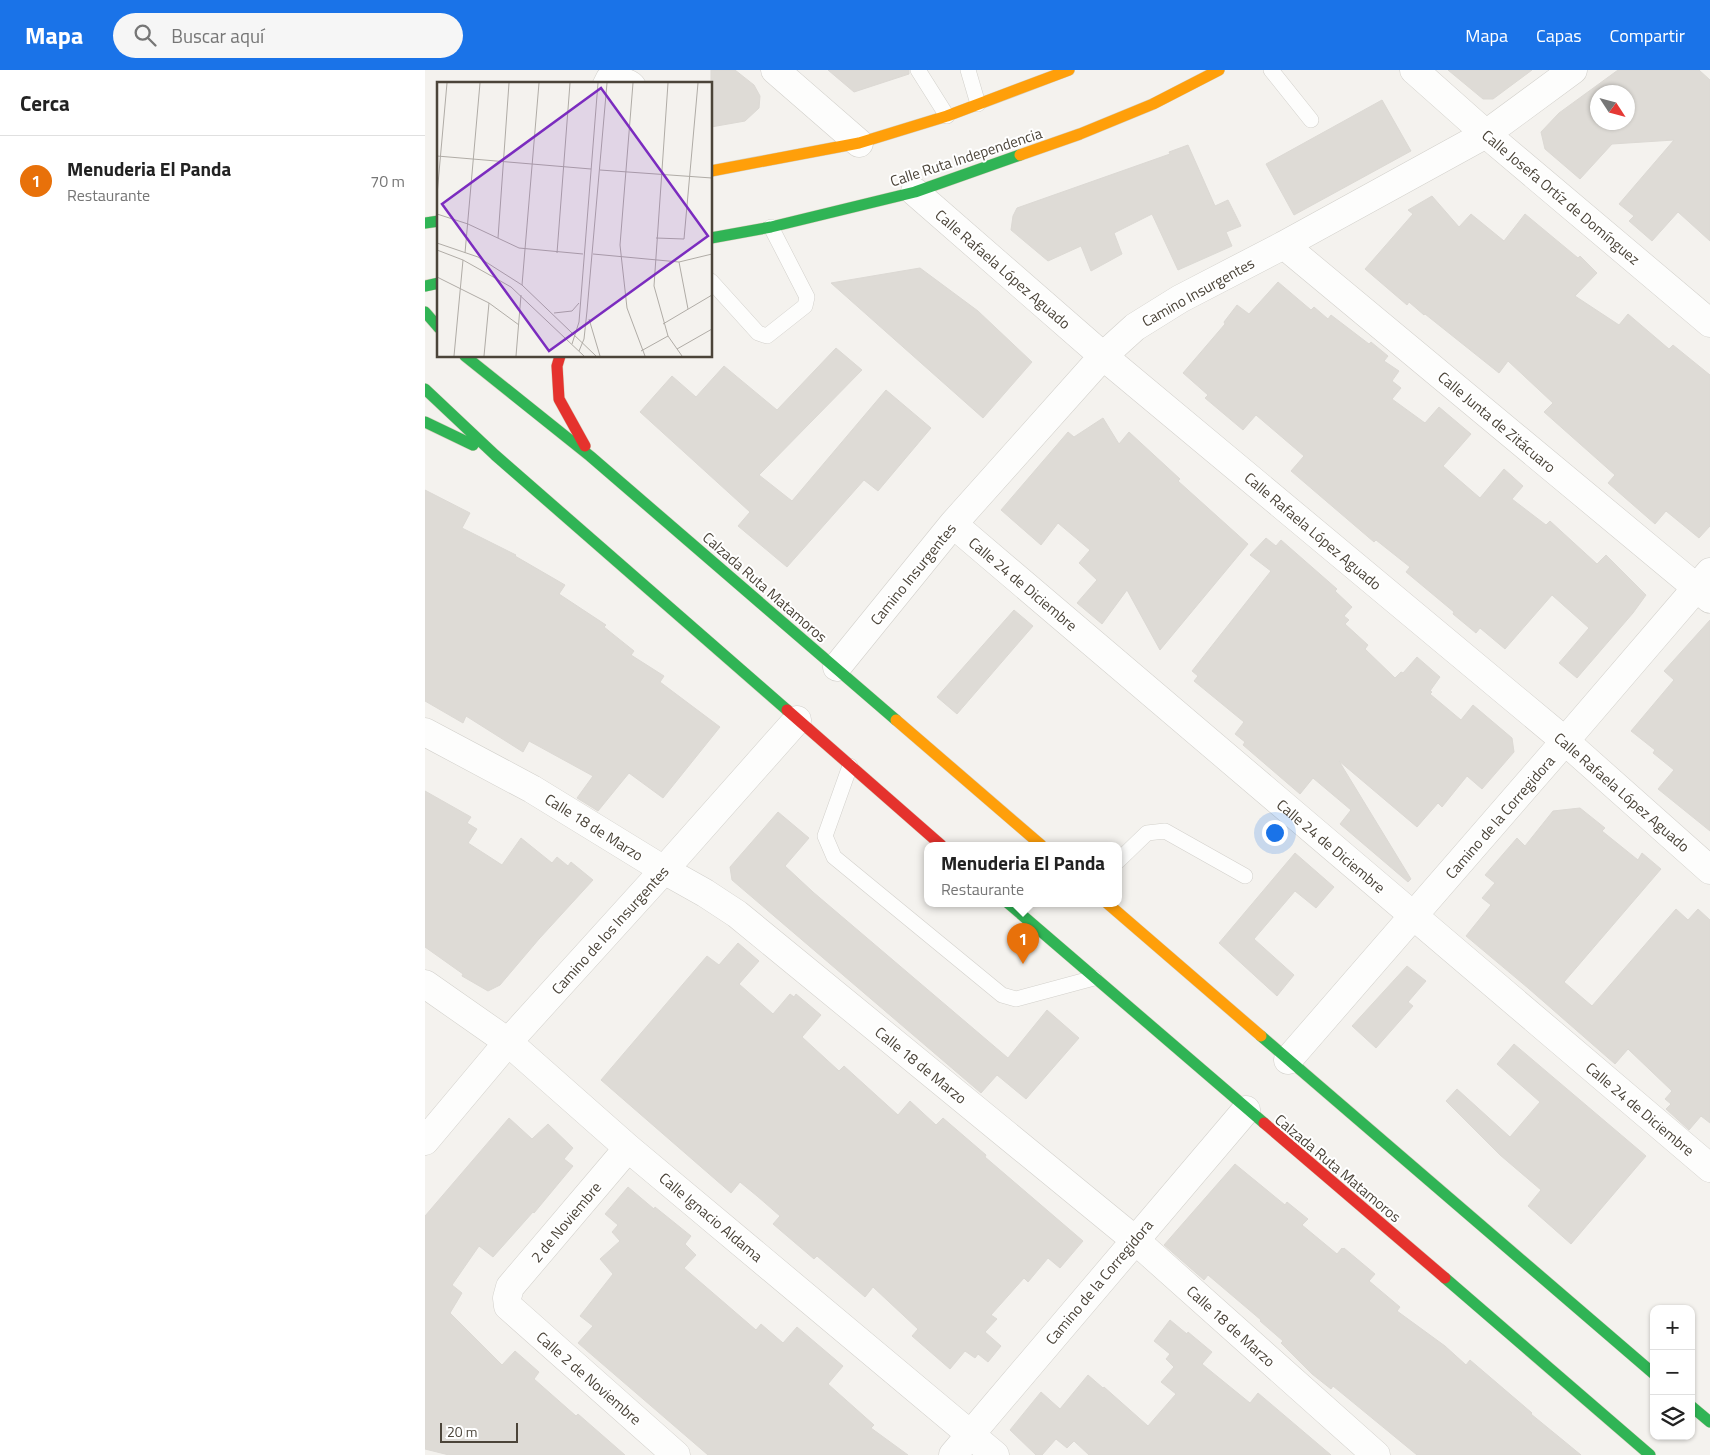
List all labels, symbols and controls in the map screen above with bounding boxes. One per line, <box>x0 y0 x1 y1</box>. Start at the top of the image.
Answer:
search box <box>113 13 463 58</box>
text: Mapa <box>25 17 83 53</box>
icon: search <box>131 21 159 49</box>
text: Buscar aquí <box>171 21 264 50</box>
text: Mapa <box>1465 22 1508 49</box>
text: Capas <box>1536 22 1582 49</box>
text: Compartir <box>1610 22 1685 49</box>
inset map <box>437 82 713 358</box>
north arrow <box>1590 85 1635 130</box>
text: Cerca <box>20 87 70 119</box>
street label: Calle Ruta Independencia <box>887 121 1045 192</box>
street label: Calle Josefa Ortíz de Domínguez <box>1477 124 1645 270</box>
text: Menuderia El Panda <box>67 154 231 183</box>
text: 1 <box>32 169 40 193</box>
text: 70 m <box>370 169 405 193</box>
text: Restaurante <box>67 183 150 207</box>
street label: Calle Rafaela López Aguado <box>930 204 1076 334</box>
street label: Camino Insurgentes <box>1137 251 1259 333</box>
street label: Calle Junta de Zitácuaro <box>1433 366 1561 478</box>
street label: Calle Rafaela López Aguado <box>1239 467 1387 595</box>
street label: Camino Insurgentes <box>865 518 961 630</box>
street label: Calzada Ruta Matamoros <box>698 526 832 648</box>
street label: Calle 24 de Diciembre <box>964 532 1082 636</box>
street label: Calle Rafaela López Aguado <box>1549 727 1695 857</box>
street label: Camino de la Corregidora <box>1440 750 1561 884</box>
street label: Calle 18 de Marzo <box>540 787 648 867</box>
street label: Calle 24 de Diciembre <box>1272 794 1390 898</box>
your location <box>1262 820 1288 846</box>
popup <box>924 842 1122 907</box>
text: Menuderia El Panda <box>941 848 1105 877</box>
street label: Camino de los Insurgentes <box>546 861 674 999</box>
text: Restaurante <box>941 877 1024 901</box>
pin: 1 <box>1007 923 1039 964</box>
street label: Calle 18 de Marzo <box>870 1021 972 1109</box>
street label: Calle 24 de Diciembre <box>1581 1057 1699 1161</box>
street label: Calzada Ruta Matamoros <box>1270 1108 1406 1228</box>
street label: Calle Ignacio Aldama <box>654 1167 768 1268</box>
street label: 2 de Noviembre <box>525 1177 607 1267</box>
street label: Camino de la Corregidora <box>1040 1214 1159 1350</box>
street label: Calle 18 de Marzo <box>1182 1280 1281 1372</box>
map controls <box>1650 1305 1695 1440</box>
button: + <box>1650 1305 1695 1350</box>
street label: Calle 2 de Noviembre <box>531 1326 647 1430</box>
button: − <box>1650 1350 1695 1395</box>
button: layers <box>1650 1395 1695 1440</box>
scale bar <box>440 1420 517 1443</box>
text: 20 m <box>447 1421 477 1442</box>

